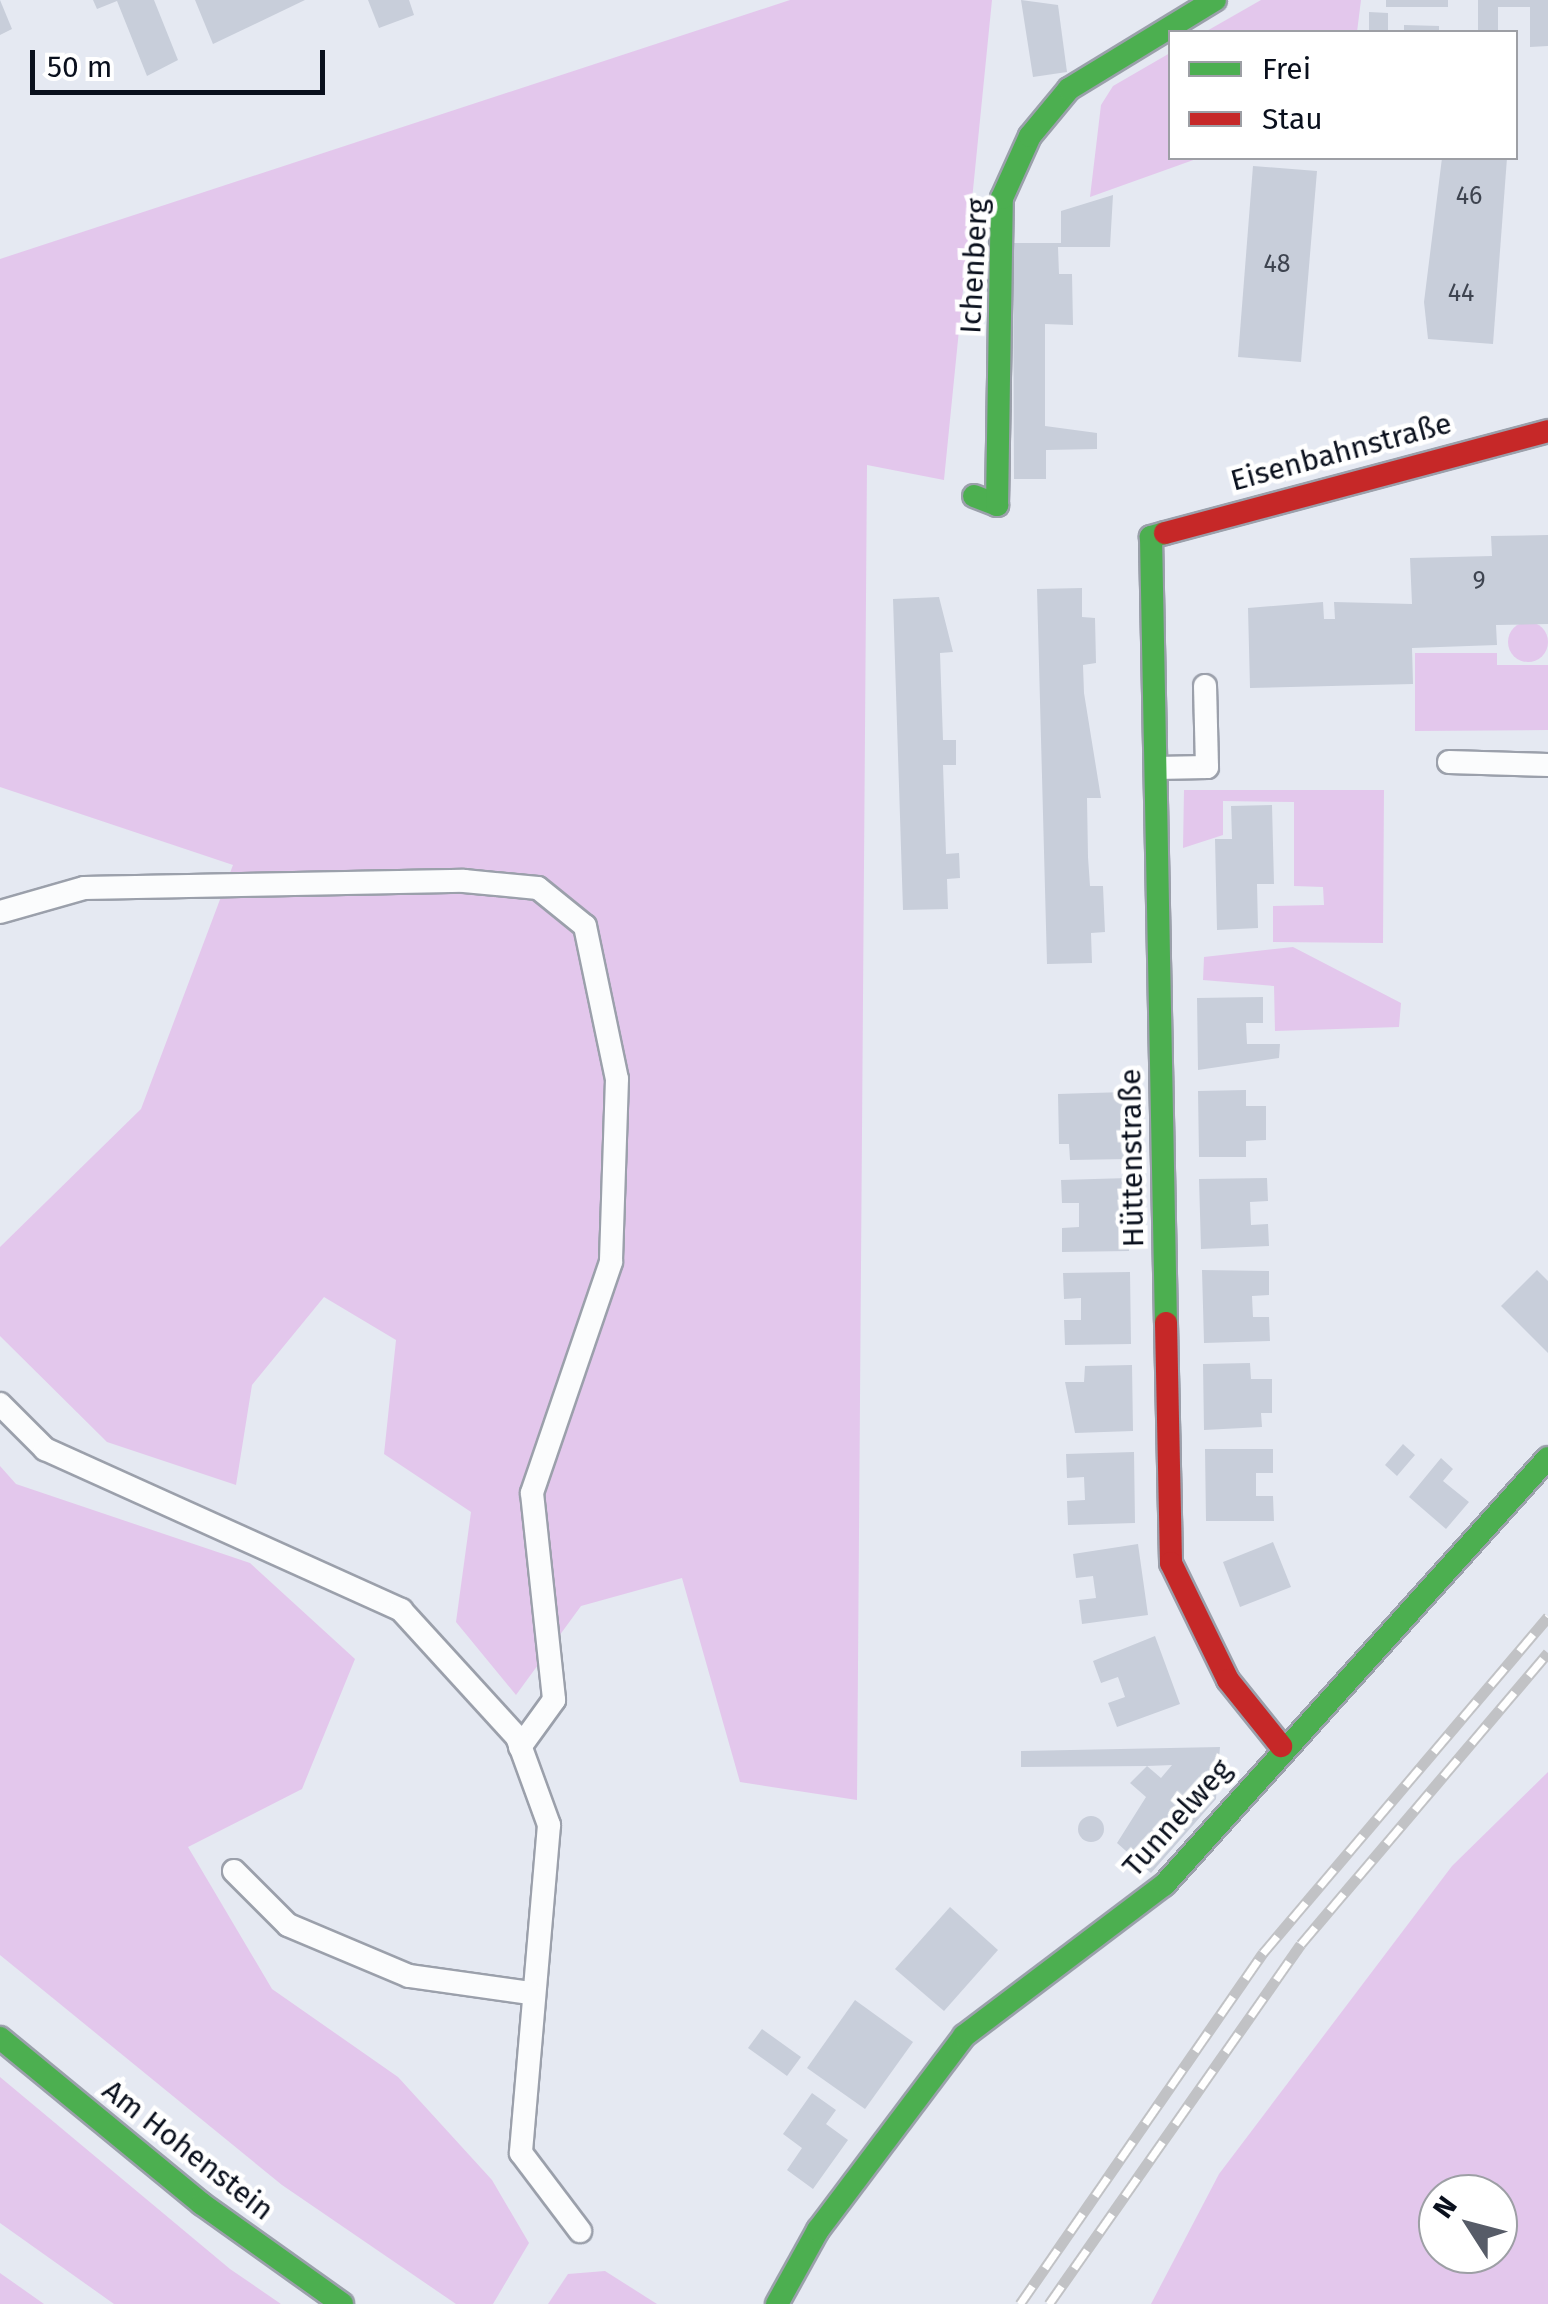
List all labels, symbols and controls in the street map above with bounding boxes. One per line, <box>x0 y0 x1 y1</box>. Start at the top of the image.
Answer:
scale bar <box>35 30 330 92</box>
legend <box>1168 30 1518 160</box>
text: 50 m <box>47 49 112 85</box>
text: Frei <box>1262 51 1311 87</box>
text: Stau <box>1262 101 1323 137</box>
house number: 46 <box>1456 181 1482 211</box>
street label: Ichenberg <box>952 197 996 335</box>
house number: 48 <box>1263 249 1291 279</box>
house number: 44 <box>1448 278 1474 308</box>
street label: Eisenbahnstraße <box>1227 405 1455 499</box>
house number: 9 <box>1472 566 1486 596</box>
street label: Hüttenstraße <box>1112 1068 1152 1248</box>
street label: Tunnelweg <box>1115 1752 1239 1884</box>
street label: Am Hohenstein <box>95 2072 281 2228</box>
north arrow <box>1418 2174 1518 2274</box>
text: N <box>1426 2190 1464 2224</box>

